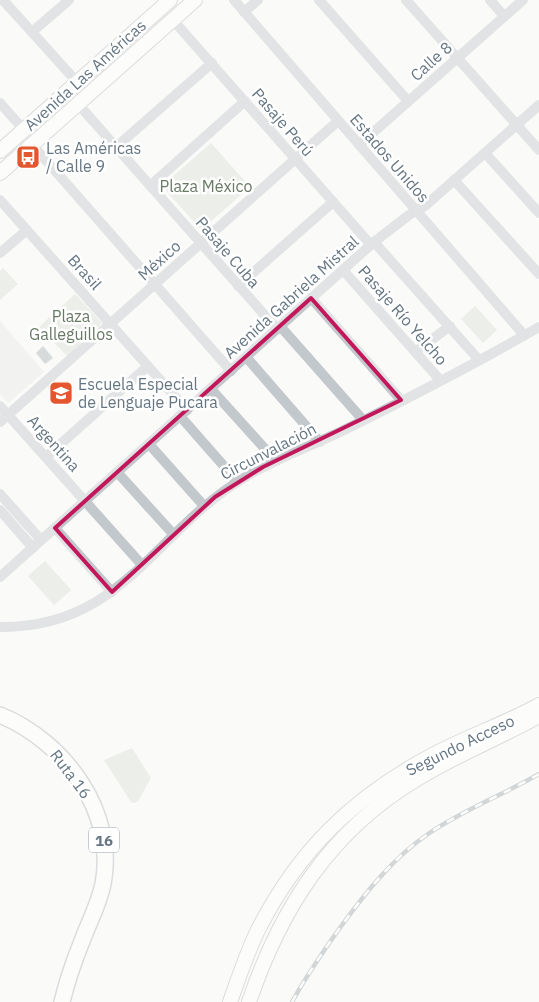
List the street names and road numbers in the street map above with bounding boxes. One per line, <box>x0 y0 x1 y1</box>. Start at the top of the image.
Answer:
street label: Avenida Las Américas <box>20 15 150 135</box>
street label: Calle 8 <box>406 37 456 85</box>
street label: Pasaje Perú <box>248 84 318 160</box>
street label: Estados Unidos <box>346 110 434 206</box>
street label: Pasaje Cuba <box>192 212 265 292</box>
street label: Avenida Gabriela Mistral <box>219 231 363 363</box>
street label: México <box>134 236 185 284</box>
street label: Brasil <box>64 250 106 294</box>
street label: Pasaje Río Yelcho <box>354 261 452 369</box>
street label: Argentina <box>23 411 85 476</box>
street label: Circunvalación <box>217 418 319 484</box>
street label: Segundo Acceso <box>402 710 518 780</box>
street label: Ruta 16 <box>46 745 96 803</box>
road number: 16 <box>89 828 119 852</box>

